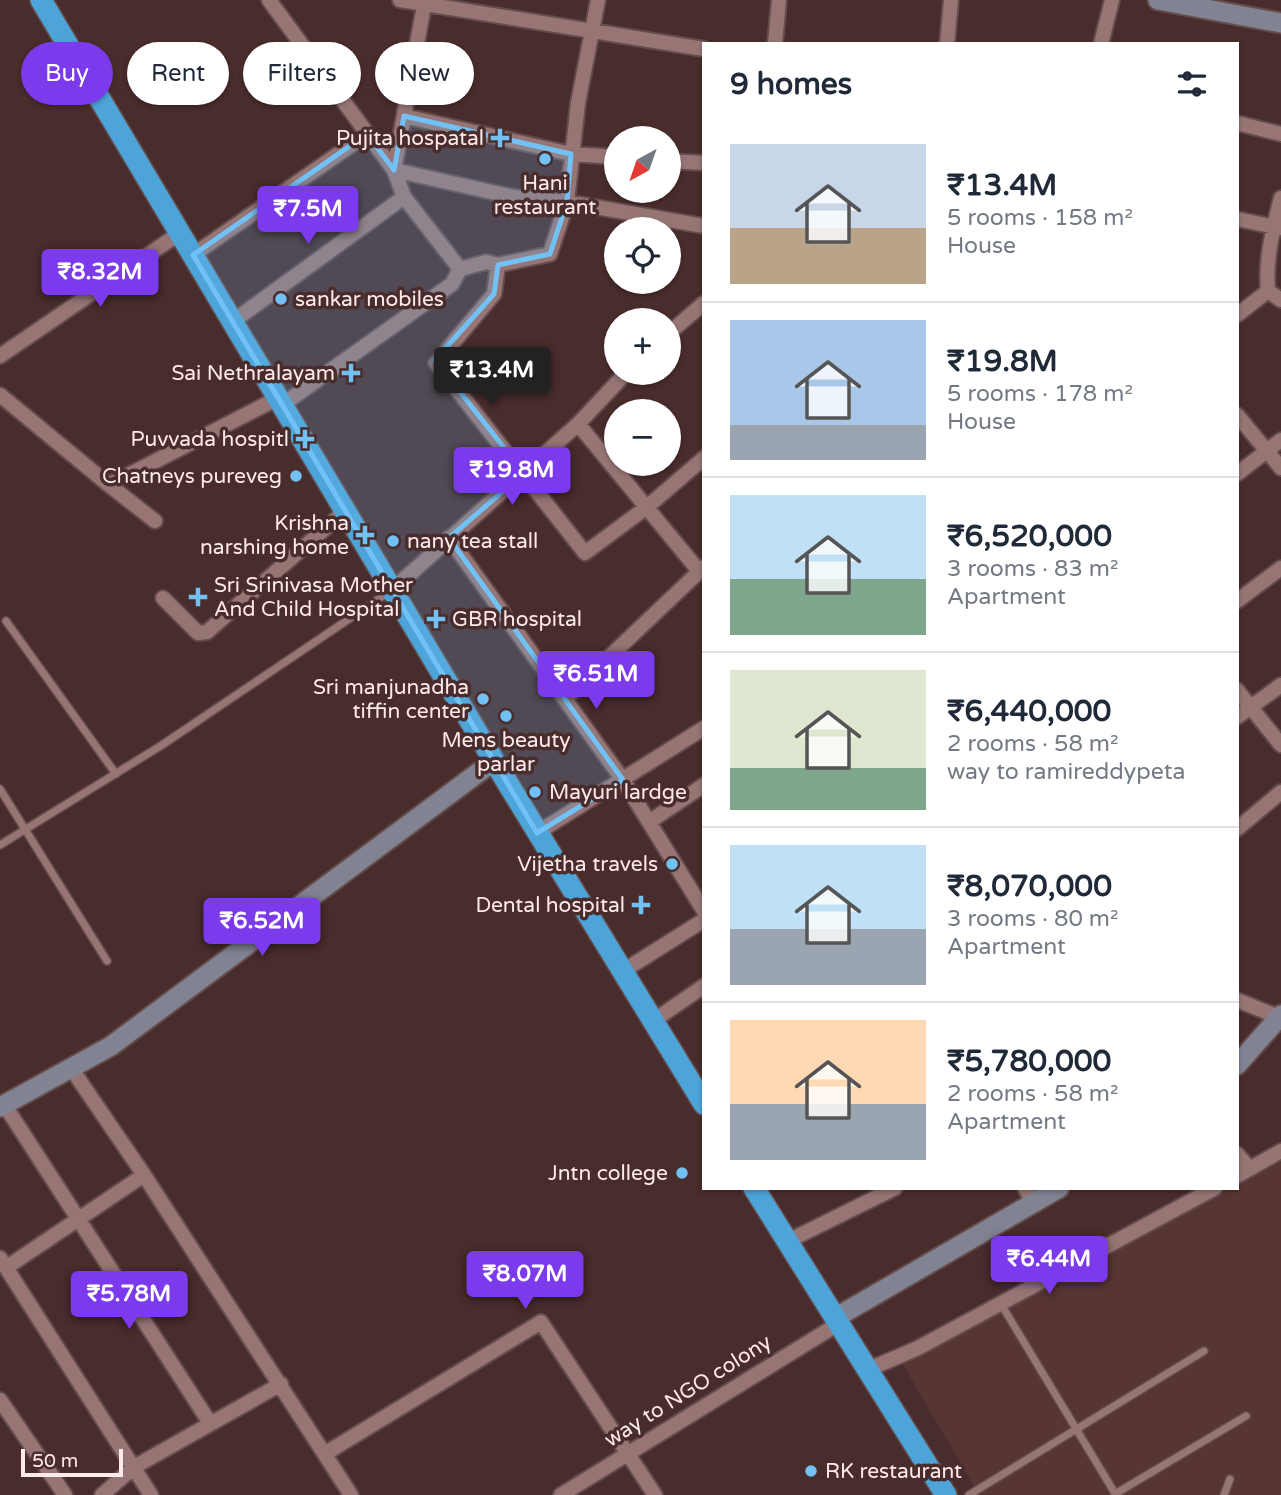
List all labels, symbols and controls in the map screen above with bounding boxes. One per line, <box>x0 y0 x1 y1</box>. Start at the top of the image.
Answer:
chip: Buy <box>21 42 113 105</box>
chip: Rent <box>127 42 229 105</box>
chip: Filters <box>243 42 361 105</box>
chip: New <box>375 42 474 105</box>
icon: filters <box>1173 65 1211 103</box>
text: 9 homes <box>730 66 852 103</box>
place label: Pujita hospatal <box>336 126 484 151</box>
north arrow <box>604 126 681 203</box>
map controls <box>604 126 681 476</box>
marker: Pujita hospatal <box>490 128 510 148</box>
marker: Hani restaurant <box>537 151 553 167</box>
text: ₹13.4M <box>947 167 1057 204</box>
place label: Hani restaurant <box>494 171 596 220</box>
icon: home <box>786 172 870 256</box>
pin: ₹7.5M <box>259 187 357 246</box>
text: ₹7.5M <box>273 195 343 223</box>
text: 5 rooms · 158 m² <box>947 204 1133 232</box>
button: locate <box>604 217 681 294</box>
text: House <box>947 232 1016 260</box>
pin: ₹8.32M <box>43 250 157 309</box>
text: ₹8.32M <box>58 258 143 286</box>
place label: sankar mobiles <box>295 287 444 312</box>
marker: sankar mobiles <box>273 291 289 307</box>
button: + <box>604 308 681 385</box>
text: ₹19.8M <box>947 343 1058 380</box>
pin: ₹13.4M <box>435 348 549 407</box>
icon: home <box>786 348 870 432</box>
text: ₹13.4M <box>450 356 534 384</box>
place label: Sai Nethralayam <box>171 361 335 386</box>
marker: Sai Nethralayam <box>341 363 361 383</box>
text: 5 rooms · 178 m² <box>947 380 1133 408</box>
button: − <box>604 399 681 476</box>
text: House <box>947 408 1016 436</box>
place label: Puvvada hospitl <box>130 427 289 452</box>
marker: Puvvada hospitl <box>295 429 315 449</box>
pin: ₹19.8M <box>455 448 569 507</box>
text: ₹19.8M <box>470 456 554 484</box>
place label: Chatneys pureveg <box>102 464 282 489</box>
marker: Chatneys pureveg <box>288 468 304 484</box>
place label: Krishna narshing home <box>200 511 349 560</box>
text: ₹6,520,000 <box>947 518 1112 555</box>
icon: home <box>786 523 870 607</box>
marker: Krishna narshing home <box>355 525 375 545</box>
place label: nany tea stall <box>407 529 538 554</box>
marker: nany tea stall <box>385 533 401 549</box>
text: 3 rooms · 83 m² <box>947 555 1118 583</box>
place label: Sri Srinivasa Mother And Child Hospital <box>214 573 413 622</box>
text: Apartment <box>947 583 1066 611</box>
marker: Sri Srinivasa Mother And Child Hospital <box>188 587 208 607</box>
place label: GBR hospital <box>452 607 582 632</box>
marker: GBR hospital <box>426 609 446 629</box>
pin: ₹6.51M <box>539 652 653 711</box>
text: ₹6.51M <box>554 660 639 688</box>
place label: Sri manjunadha tiffin center <box>313 675 469 724</box>
marker: Sri manjunadha tiffin center <box>475 691 491 707</box>
text: ₹6,440,000 <box>947 693 1111 730</box>
icon: home <box>786 698 870 782</box>
marker: Mens beauty parlar <box>498 708 514 724</box>
place label: Mens beauty parlar <box>441 728 571 777</box>
text: 2 rooms · 58 m² <box>947 730 1118 758</box>
text: way to ramireddypeta <box>947 758 1185 786</box>
place label: Mayuri lardge <box>549 780 687 805</box>
marker: Mayuri lardge <box>527 784 543 800</box>
place label: Vijetha travels <box>517 852 658 877</box>
marker: Vijetha travels <box>664 856 680 872</box>
text: ₹8,070,000 <box>947 868 1112 905</box>
icon: home <box>786 873 870 957</box>
place label: Dental hospital <box>476 893 625 918</box>
marker: Dental hospital <box>631 895 651 915</box>
pin: ₹6.52M <box>205 898 319 958</box>
text: 3 rooms · 80 m² <box>947 905 1118 933</box>
text: ₹6.52M <box>220 907 305 935</box>
text: Apartment <box>947 933 1066 961</box>
text: ₹5,780,000 <box>947 1043 1111 1080</box>
icon: home <box>786 1048 870 1132</box>
text: 2 rooms · 58 m² <box>947 1080 1118 1108</box>
text: Apartment <box>947 1108 1066 1136</box>
place label: Jntn college <box>548 1161 668 1186</box>
marker: Jntn college <box>674 1165 690 1181</box>
pin: ₹6.44M <box>992 1236 1106 1296</box>
text: ₹6.44M <box>1007 1245 1091 1273</box>
pin: ₹8.07M <box>468 1252 582 1311</box>
text: ₹8.07M <box>483 1260 568 1288</box>
pin: ₹5.78M <box>72 1272 186 1331</box>
text: ₹5.78M <box>87 1280 171 1308</box>
street label: way to NGO colony <box>600 1330 776 1452</box>
scale bar <box>21 1446 122 1478</box>
text: 50 m <box>32 1450 78 1472</box>
place label: RK restaurant <box>825 1459 962 1484</box>
marker: RK restaurant <box>803 1463 819 1479</box>

